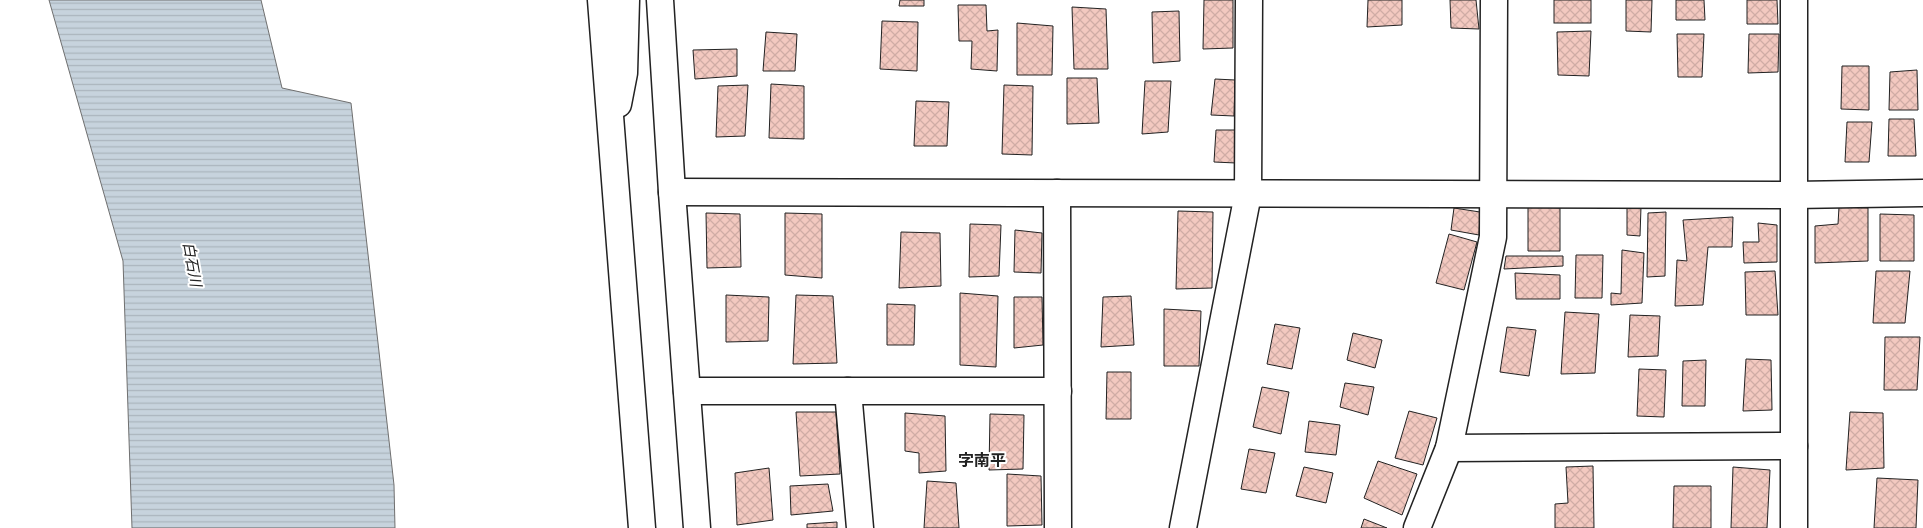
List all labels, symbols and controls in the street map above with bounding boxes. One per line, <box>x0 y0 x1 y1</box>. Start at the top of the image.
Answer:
water label: 白石川 <box>180 240 206 290</box>
district label: 字南平 <box>958 450 1006 470</box>

